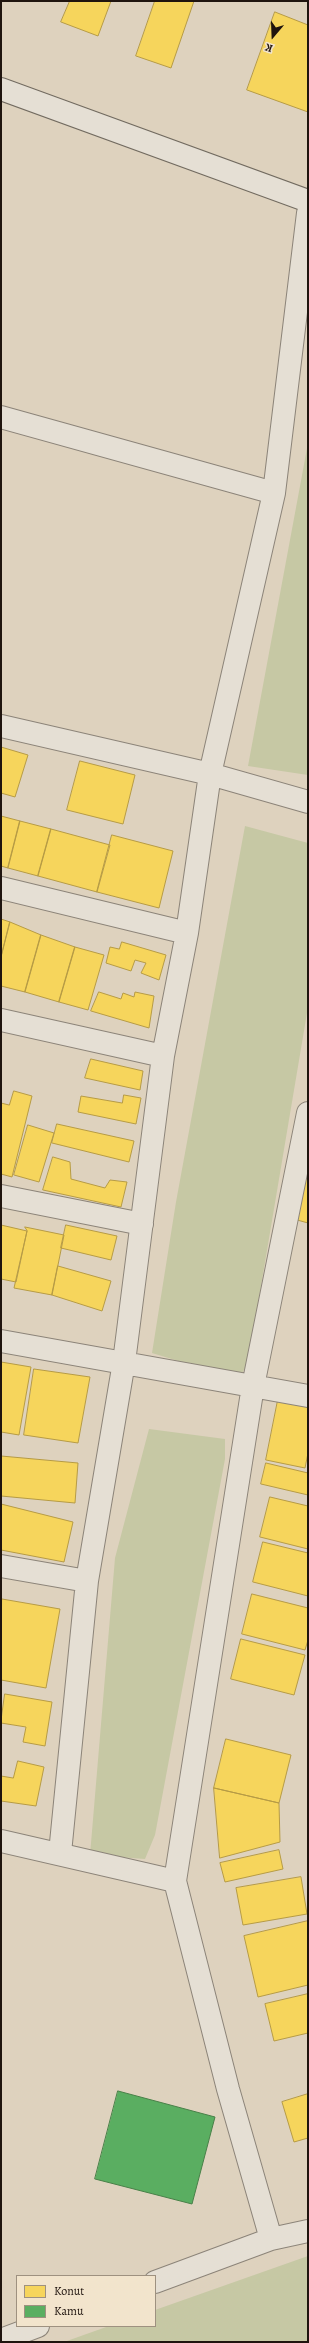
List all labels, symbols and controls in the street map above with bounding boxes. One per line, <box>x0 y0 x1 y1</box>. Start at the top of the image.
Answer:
north arrow <box>253 16 293 56</box>
text: K <box>263 40 275 56</box>
legend <box>16 2275 156 2327</box>
text: Konut <box>54 2283 84 2299</box>
text: Kamu <box>54 2303 83 2319</box>

